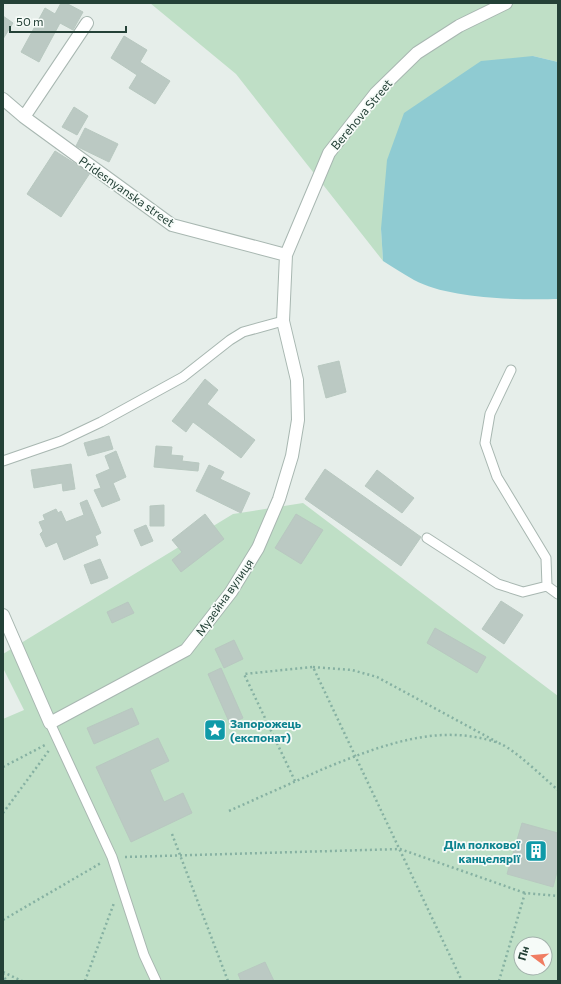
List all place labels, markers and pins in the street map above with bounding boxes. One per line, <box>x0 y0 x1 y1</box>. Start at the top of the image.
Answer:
place label: Запорожець (експонат) <box>230 716 302 744</box>
place icon: Запорожець (експонат) <box>202 717 228 743</box>
place label: Дім полкової канцелярії <box>444 837 521 865</box>
building icon: Дім полкової канцелярії <box>523 838 549 864</box>

